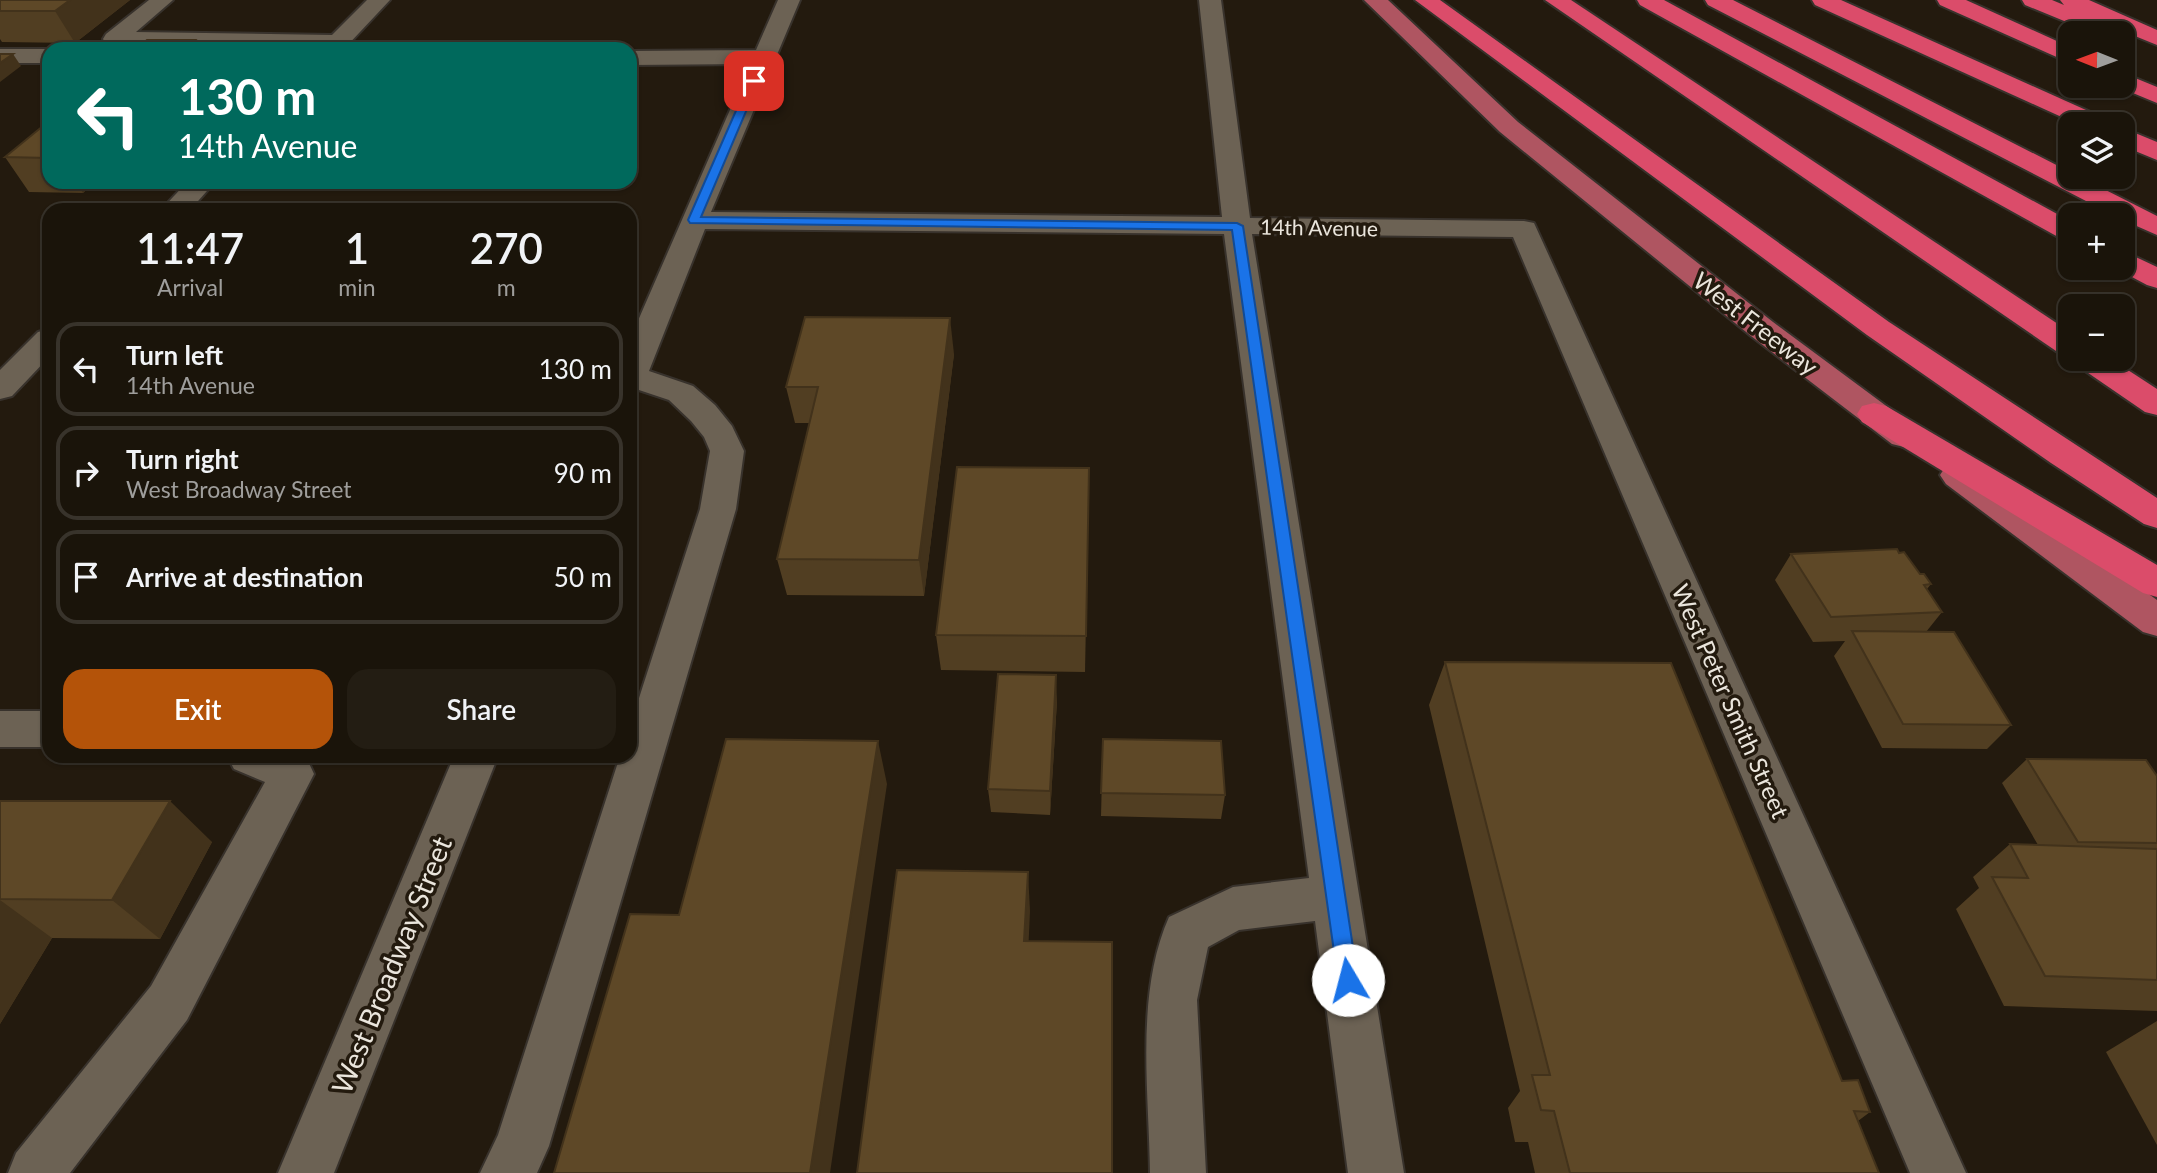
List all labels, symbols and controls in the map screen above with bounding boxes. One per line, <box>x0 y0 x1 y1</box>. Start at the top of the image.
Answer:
north arrow <box>2058 21 2135 98</box>
map controls <box>2058 21 2135 371</box>
pin <box>724 51 784 111</box>
icon: arrive <box>735 62 773 100</box>
text: 130 m <box>178 67 316 125</box>
icon: left <box>63 70 154 161</box>
button: layers <box>2058 112 2135 189</box>
text: 14th Avenue <box>178 126 358 165</box>
button: + <box>2058 203 2135 280</box>
street label: 14th Avenue <box>1260 213 1378 241</box>
text: 11:47 <box>136 223 244 273</box>
text: 1 <box>345 223 369 273</box>
text: 270 <box>470 223 543 273</box>
street label: West Freeway <box>1688 265 1825 381</box>
text: Arrival <box>157 273 223 301</box>
text: min <box>338 273 376 301</box>
text: m <box>497 273 516 301</box>
button: − <box>2058 294 2135 371</box>
text: Turn left <box>126 339 223 371</box>
icon: left <box>67 350 105 388</box>
text: 130 m <box>539 353 612 385</box>
text: 14th Avenue <box>126 371 255 399</box>
text: Turn right <box>126 443 239 475</box>
icon: right <box>67 454 105 492</box>
text: 90 m <box>554 457 612 489</box>
text: West Broadway Street <box>126 475 351 503</box>
icon: arrive <box>67 558 105 596</box>
text: Arrive at destination <box>126 561 363 593</box>
text: 50 m <box>554 561 612 593</box>
street label: West Peter Smith Street <box>1666 580 1796 823</box>
button: Exit <box>63 669 333 749</box>
button: Share <box>347 669 616 749</box>
street label: West Broadway Street <box>324 831 458 1099</box>
position arrow <box>1311 943 1385 1017</box>

